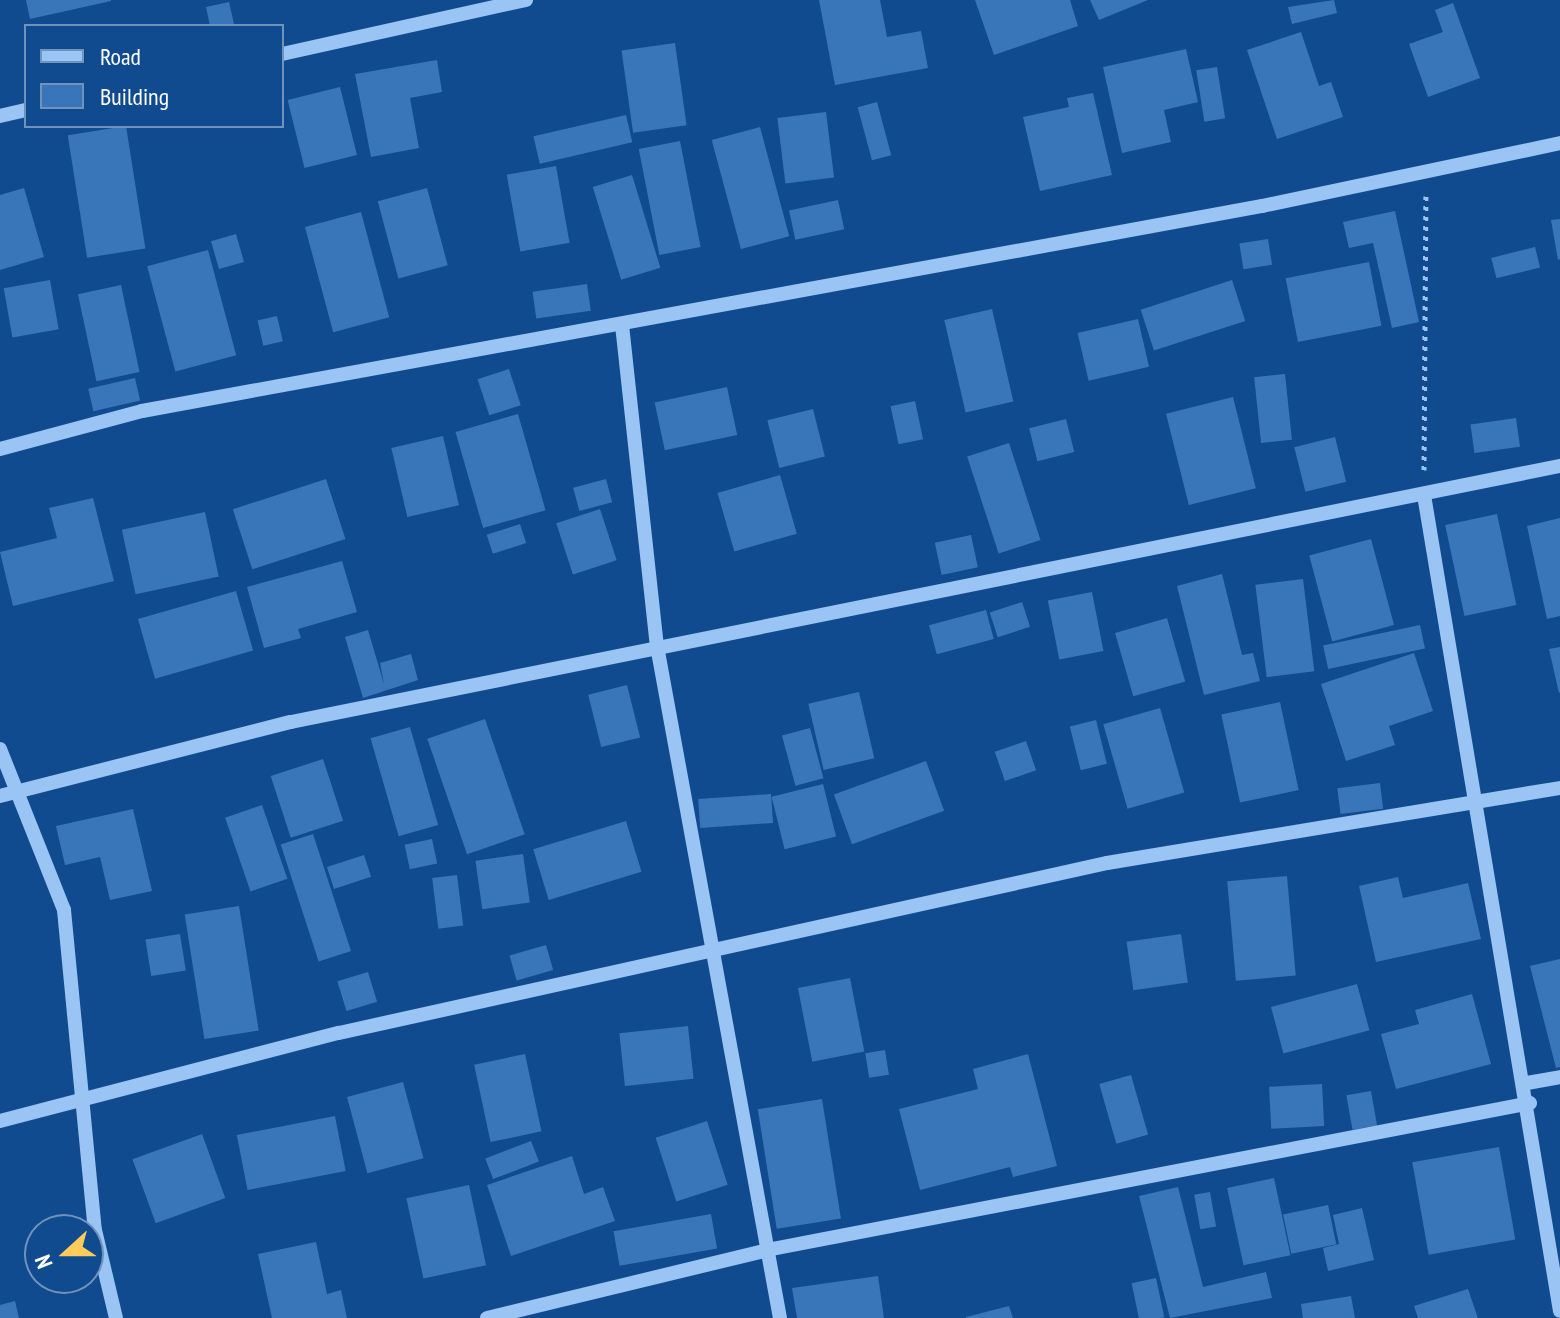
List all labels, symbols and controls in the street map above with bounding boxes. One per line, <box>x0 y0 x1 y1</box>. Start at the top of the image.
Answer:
legend <box>24 24 284 128</box>
text: Road <box>100 41 141 72</box>
text: Building <box>100 81 169 112</box>
north arrow <box>24 1214 104 1294</box>
text: N <box>28 1251 59 1272</box>

